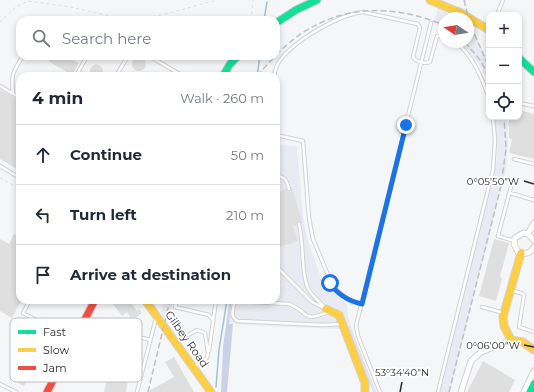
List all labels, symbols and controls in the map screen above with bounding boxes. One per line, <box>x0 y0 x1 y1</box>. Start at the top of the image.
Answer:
north arrow <box>438 12 474 48</box>
map controls <box>486 12 522 120</box>
button: + <box>486 12 522 48</box>
search box <box>16 16 280 60</box>
icon: search <box>30 27 52 49</box>
text: Search here <box>62 29 151 48</box>
button: − <box>486 48 522 84</box>
button: locate <box>486 84 522 120</box>
text: 4 min <box>32 88 83 108</box>
text: Walk · 260 m <box>180 90 264 106</box>
route end <box>397 116 415 134</box>
icon: ahead <box>32 144 54 166</box>
text: Continue <box>70 145 142 164</box>
text: 50 m <box>231 147 264 163</box>
text: 0°05'50"W <box>467 175 519 188</box>
icon: left <box>32 204 54 226</box>
text: Turn left <box>70 205 137 224</box>
text: 210 m <box>226 207 264 223</box>
icon: arrive <box>32 264 54 286</box>
text: Arrive at destination <box>70 265 231 284</box>
route start <box>321 274 339 292</box>
street label: Gilbey Road <box>162 308 212 370</box>
legend <box>10 318 142 382</box>
text: Fast <box>43 325 67 339</box>
text: 0°06'00"W <box>466 339 520 352</box>
text: Slow <box>43 343 69 357</box>
text: Jam <box>42 361 67 375</box>
text: 53°34'40"N <box>375 366 429 379</box>

